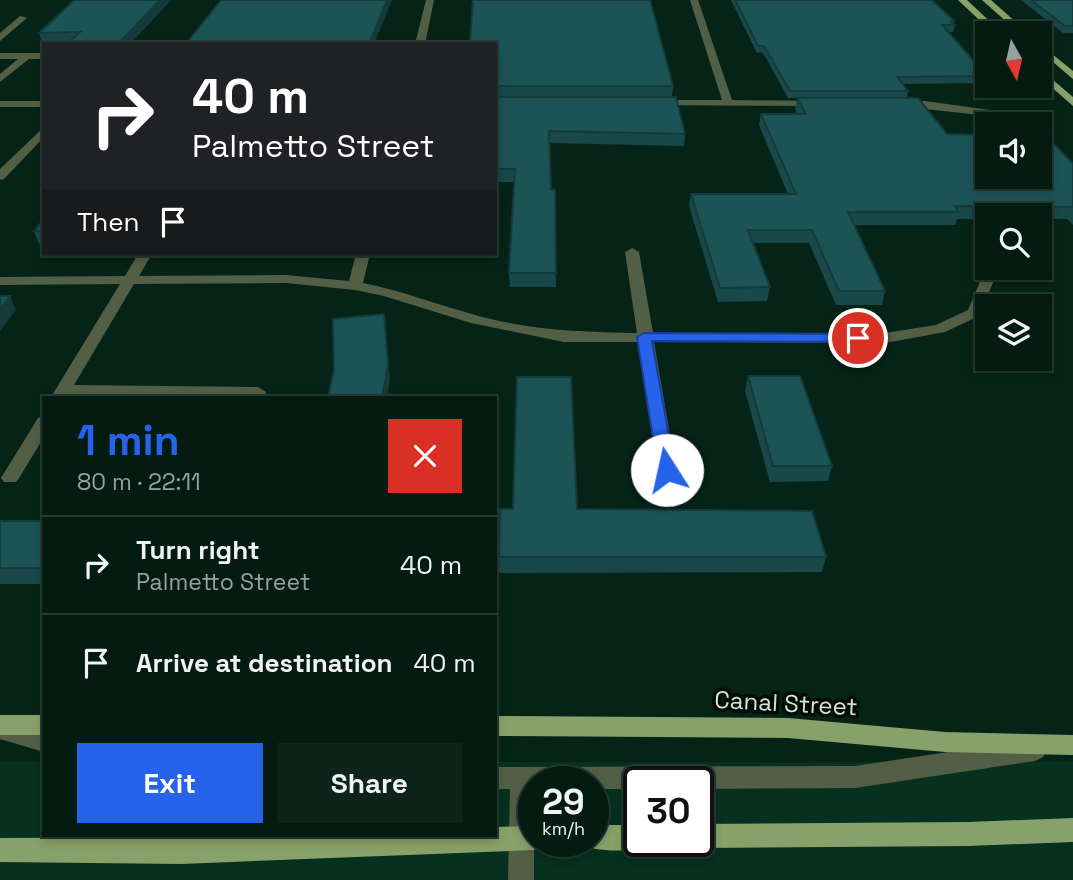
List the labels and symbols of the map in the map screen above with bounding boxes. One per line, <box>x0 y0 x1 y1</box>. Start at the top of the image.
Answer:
north arrow <box>975 21 1052 98</box>
pin <box>828 308 888 368</box>
position arrow <box>630 433 704 507</box>
street label: Canal Street <box>714 684 858 722</box>
speed limit sign: 30 <box>623 766 714 857</box>

